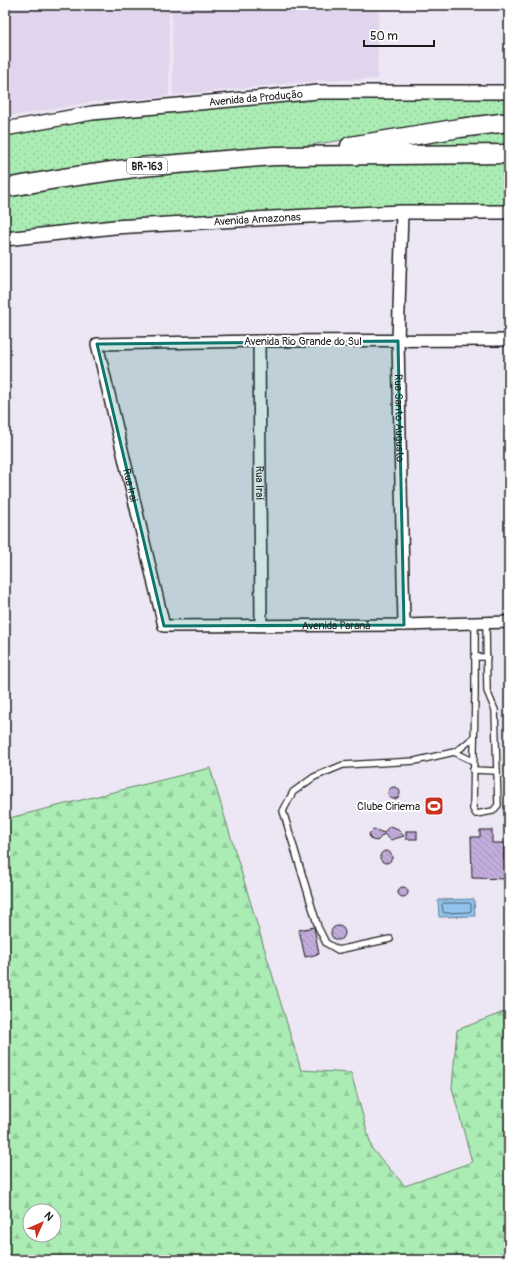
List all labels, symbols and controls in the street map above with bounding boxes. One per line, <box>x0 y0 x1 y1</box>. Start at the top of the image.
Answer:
scale bar <box>364 22 434 48</box>
text: 50 m <box>370 29 398 44</box>
street label: Avenida da Produção <box>208 87 304 109</box>
road number: BR-163 <box>127 158 167 174</box>
street label: Avenida Amazonas <box>213 210 301 228</box>
street label: Avenida Rio Grande do Sul <box>244 335 362 348</box>
street label: Rua Santo Augusto <box>392 374 407 462</box>
street label: Rua Iraí <box>253 466 266 500</box>
street label: Rua Irai <box>120 467 140 503</box>
street label: Avenida Paraná <box>302 619 370 632</box>
sports icon: Clube Ciriema <box>423 795 445 817</box>
place label: Clube Ciriema <box>357 800 420 813</box>
north arrow <box>22 1203 62 1243</box>
text: N <box>41 1209 56 1224</box>

